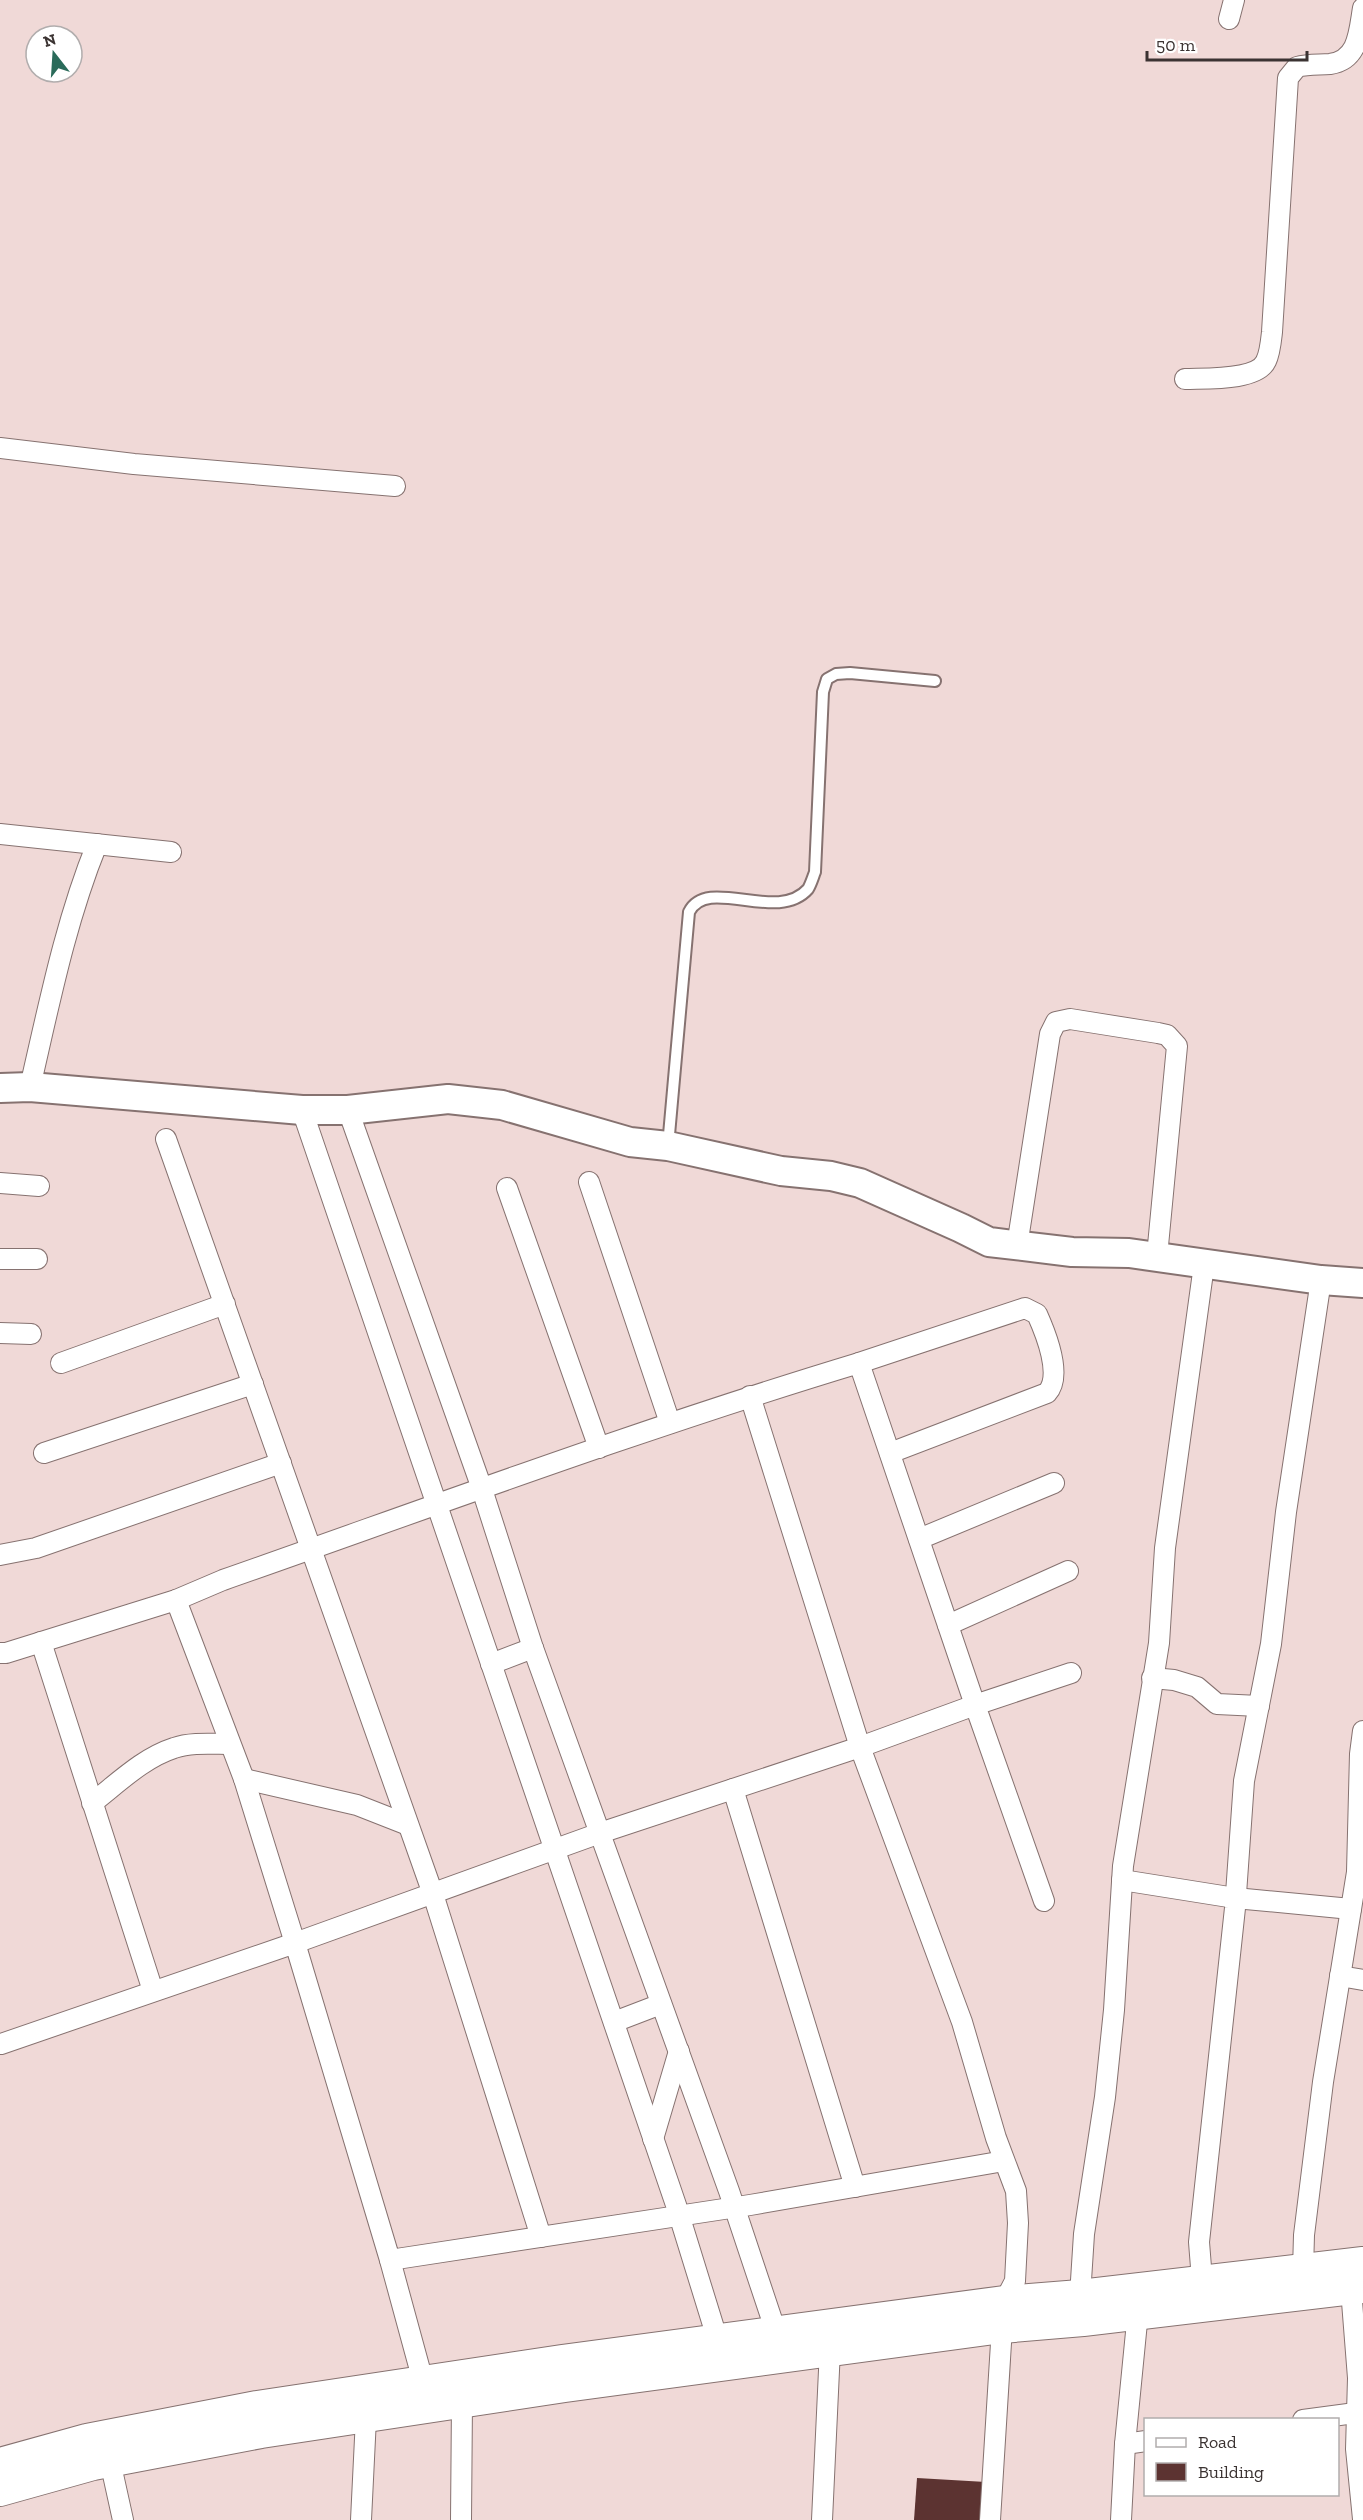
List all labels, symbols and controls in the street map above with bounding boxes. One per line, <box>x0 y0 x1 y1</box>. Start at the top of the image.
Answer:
north arrow <box>24 24 84 84</box>
scale bar <box>1147 24 1308 62</box>
text: N <box>41 29 58 51</box>
text: 50 m <box>1156 34 1196 56</box>
legend <box>1144 2418 1339 2496</box>
text: Road <box>1198 2431 1237 2453</box>
text: Building <box>1198 2461 1264 2483</box>

